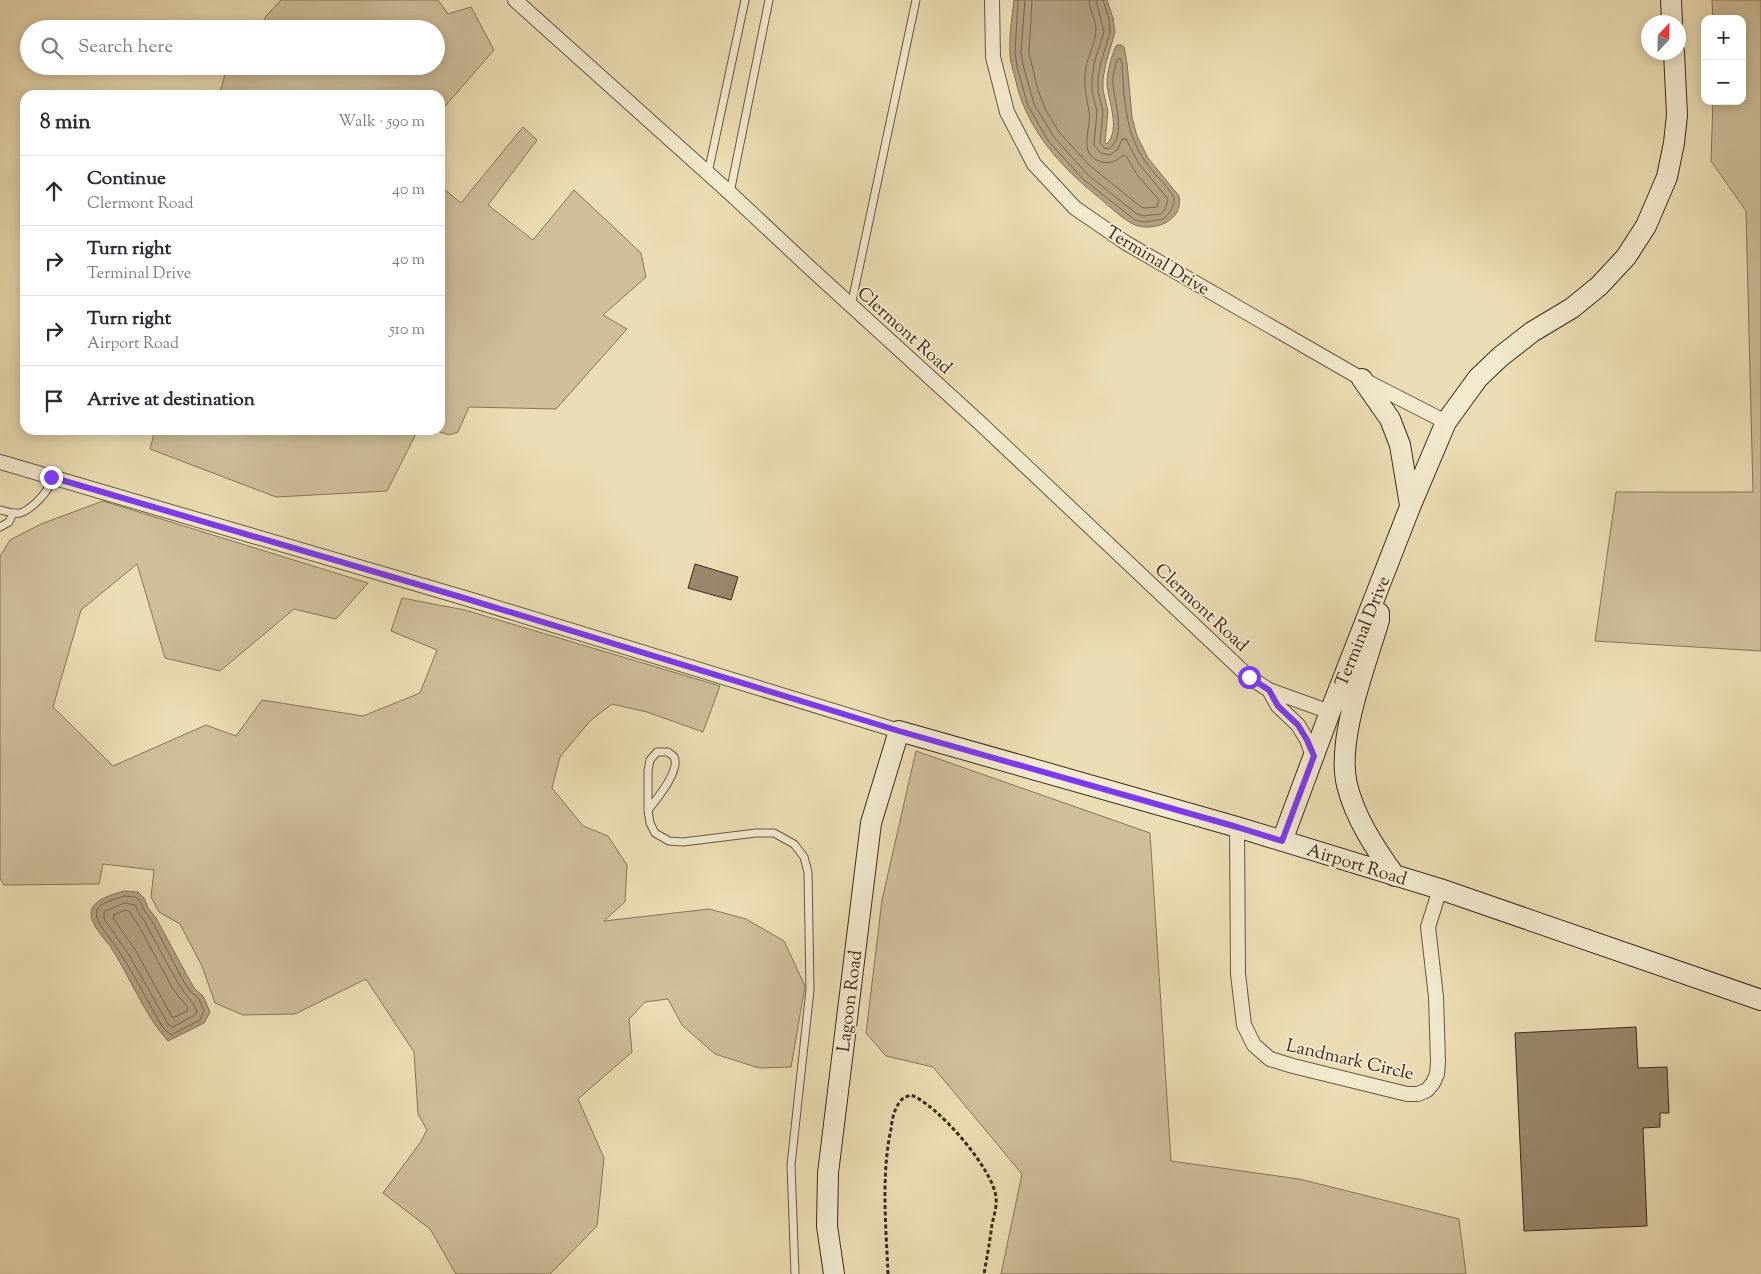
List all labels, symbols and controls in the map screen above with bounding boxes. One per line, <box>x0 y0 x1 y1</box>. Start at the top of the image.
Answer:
north arrow <box>1641 15 1686 60</box>
map controls <box>1701 15 1746 105</box>
button: + <box>1701 15 1746 60</box>
search box <box>20 20 445 75</box>
icon: search <box>38 34 66 62</box>
text: Search here <box>78 34 173 61</box>
button: − <box>1701 60 1746 105</box>
text: 8 min <box>40 108 91 138</box>
text: Walk · 590 m <box>338 111 425 134</box>
text: Continue <box>87 166 166 193</box>
icon: ahead <box>40 177 68 205</box>
text: 40 m <box>392 179 425 202</box>
text: Clermont Road <box>87 193 194 216</box>
street label: Terminal Drive <box>1100 220 1214 303</box>
text: Turn right <box>87 236 171 263</box>
icon: right <box>40 247 68 275</box>
text: 40 m <box>392 249 425 272</box>
text: Terminal Drive <box>87 263 191 286</box>
street label: Clermont Road <box>850 282 957 381</box>
text: Turn right <box>87 306 171 333</box>
icon: right <box>40 317 68 345</box>
text: 510 m <box>389 319 425 342</box>
text: Airport Road <box>87 333 179 356</box>
icon: arrive <box>40 387 68 415</box>
text: Arrive at destination <box>87 387 255 414</box>
route end <box>40 466 63 489</box>
street label: Clermont Road <box>1148 558 1253 659</box>
street label: Terminal Drive <box>1330 572 1398 691</box>
route start <box>1238 666 1261 689</box>
street label: Airport Road <box>1303 838 1410 893</box>
street label: Lagoon Road <box>832 949 870 1054</box>
street label: Landmark Circle <box>1283 1034 1416 1088</box>

